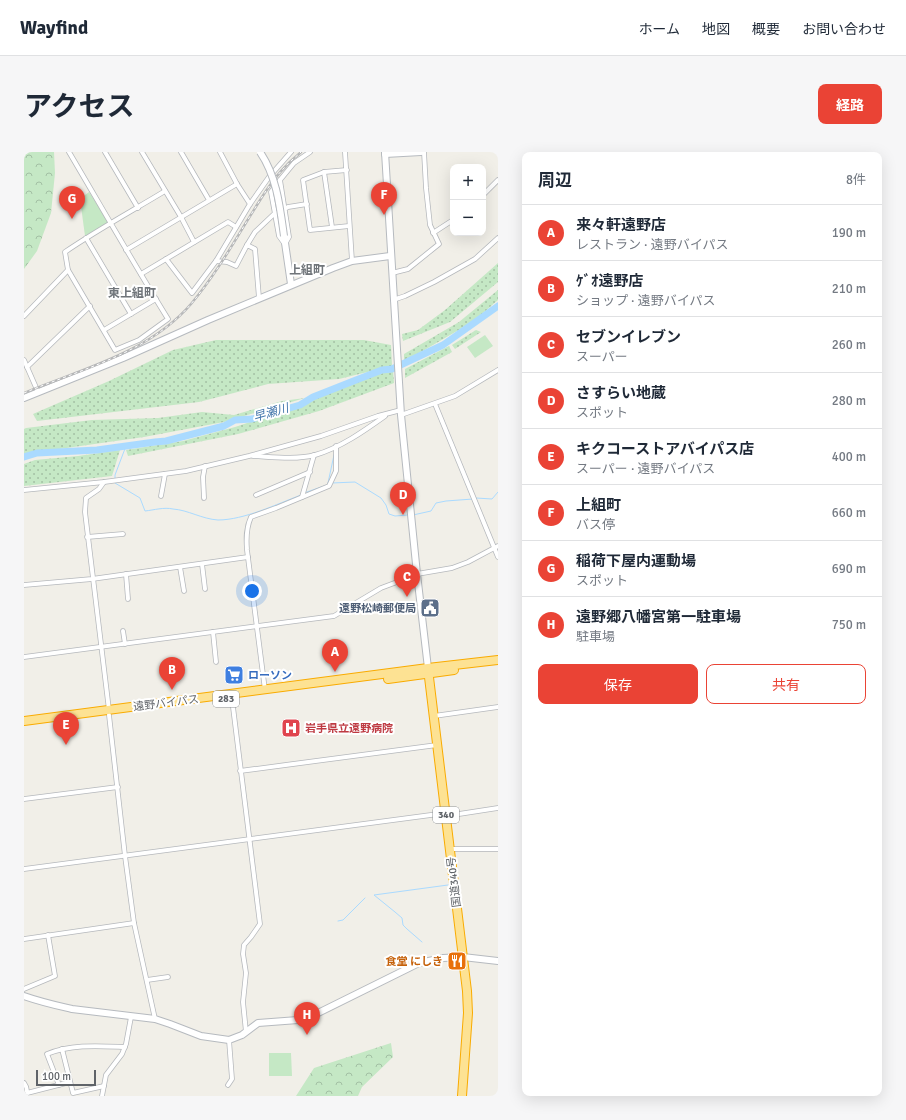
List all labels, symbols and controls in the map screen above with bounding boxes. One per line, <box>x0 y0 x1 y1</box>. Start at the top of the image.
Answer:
text: Wayfind <box>20 16 88 40</box>
text: ホーム <box>638 21 680 38</box>
text: 地図 <box>702 21 730 38</box>
text: 概要 <box>752 21 780 38</box>
text: お問い合わせ <box>802 21 886 38</box>
button: 経路 <box>818 84 882 124</box>
text: アクセス <box>24 90 135 124</box>
map controls <box>450 164 486 236</box>
button: + <box>450 164 486 200</box>
text: 周辺 <box>538 170 572 191</box>
text: 8件 <box>846 172 866 188</box>
pin: F <box>371 182 397 215</box>
pin: G <box>59 186 85 219</box>
button: − <box>450 200 486 236</box>
text: 来々軒遠野店 <box>576 216 666 234</box>
text: A <box>547 225 555 241</box>
text: 190 m <box>832 225 866 241</box>
text: レストラン · 遠野バイパス <box>576 237 728 253</box>
district label: 上組町 <box>289 263 325 278</box>
text: ｹﾞｵ遠野店 <box>576 272 644 290</box>
text: B <box>547 281 555 297</box>
text: 210 m <box>832 281 866 297</box>
district label: 東上組町 <box>108 286 156 301</box>
text: ショップ · 遠野バイパス <box>576 293 715 309</box>
text: セブンイレブン <box>576 328 681 346</box>
text: C <box>547 337 555 353</box>
text: 260 m <box>832 337 866 353</box>
text: スーパー <box>576 349 628 365</box>
text: さすらい地蔵 <box>576 384 666 402</box>
text: D <box>547 393 555 409</box>
text: 280 m <box>832 393 866 409</box>
water label: 早瀬川 <box>252 400 292 425</box>
text: スポット <box>576 405 628 421</box>
text: キクコーストアバイパス店 <box>576 440 754 458</box>
text: E <box>547 449 555 465</box>
text: 400 m <box>832 449 866 465</box>
text: スーパー · 遠野バイパス <box>576 461 715 477</box>
pin: D <box>390 482 416 515</box>
text: 上組町 <box>576 496 621 514</box>
text: F <box>548 505 554 521</box>
text: 660 m <box>832 505 866 521</box>
text: バス停 <box>576 517 615 533</box>
text: 稲荷下屋内運動場 <box>576 552 696 570</box>
text: G <box>547 561 555 577</box>
text: 690 m <box>832 561 866 577</box>
pin: C <box>394 564 420 597</box>
text: スポット <box>576 573 628 589</box>
your location <box>242 581 262 601</box>
public building icon: 遠野松崎郵便局 <box>419 597 441 619</box>
place label: 遠野松崎郵便局 <box>339 602 416 615</box>
text: 遠野郷八幡宮第一駐車場 <box>576 608 741 626</box>
text: H <box>547 617 555 633</box>
text: 750 m <box>832 617 866 633</box>
text: 駐車場 <box>576 629 615 645</box>
pin: A <box>322 639 348 672</box>
pin: B <box>159 657 185 690</box>
supermarket icon: ローソン <box>223 664 245 686</box>
button: 保存 <box>538 664 698 704</box>
button: 共有 <box>706 664 866 704</box>
place label: ローソン <box>248 669 292 682</box>
road number: 283 <box>213 691 239 707</box>
street label: 遠野バイパス <box>133 693 199 713</box>
pin: E <box>53 712 79 745</box>
hospital icon: 岩手県立遠野病院 <box>280 717 302 739</box>
place label: 岩手県立遠野病院 <box>305 722 393 735</box>
road number: 340 <box>433 807 459 823</box>
street label: 国道340号 <box>444 856 464 908</box>
restaurant icon: 食堂 にしき <box>446 950 468 972</box>
place label: 食堂 にしき <box>386 955 443 968</box>
pin: H <box>294 1002 320 1035</box>
scale bar <box>36 1068 96 1087</box>
text: 100 m <box>42 1070 71 1083</box>

